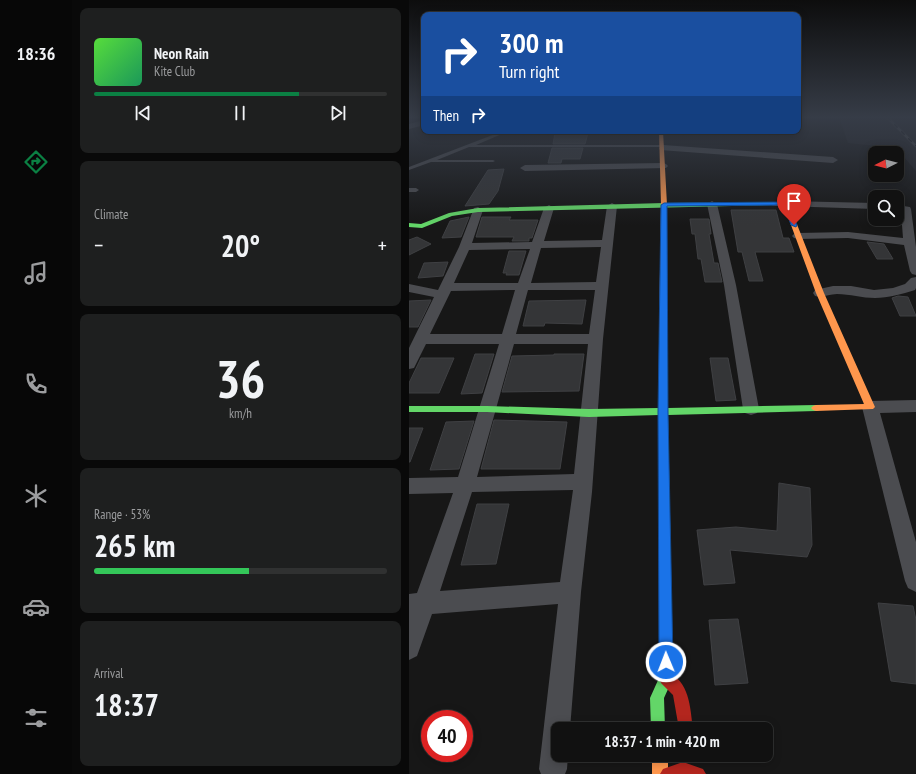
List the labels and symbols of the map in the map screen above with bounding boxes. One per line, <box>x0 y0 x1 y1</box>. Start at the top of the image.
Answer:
north arrow <box>868 146 904 182</box>
pin <box>777 184 811 225</box>
position arrow <box>645 641 687 683</box>
speed limit sign: 40 <box>421 710 473 762</box>

